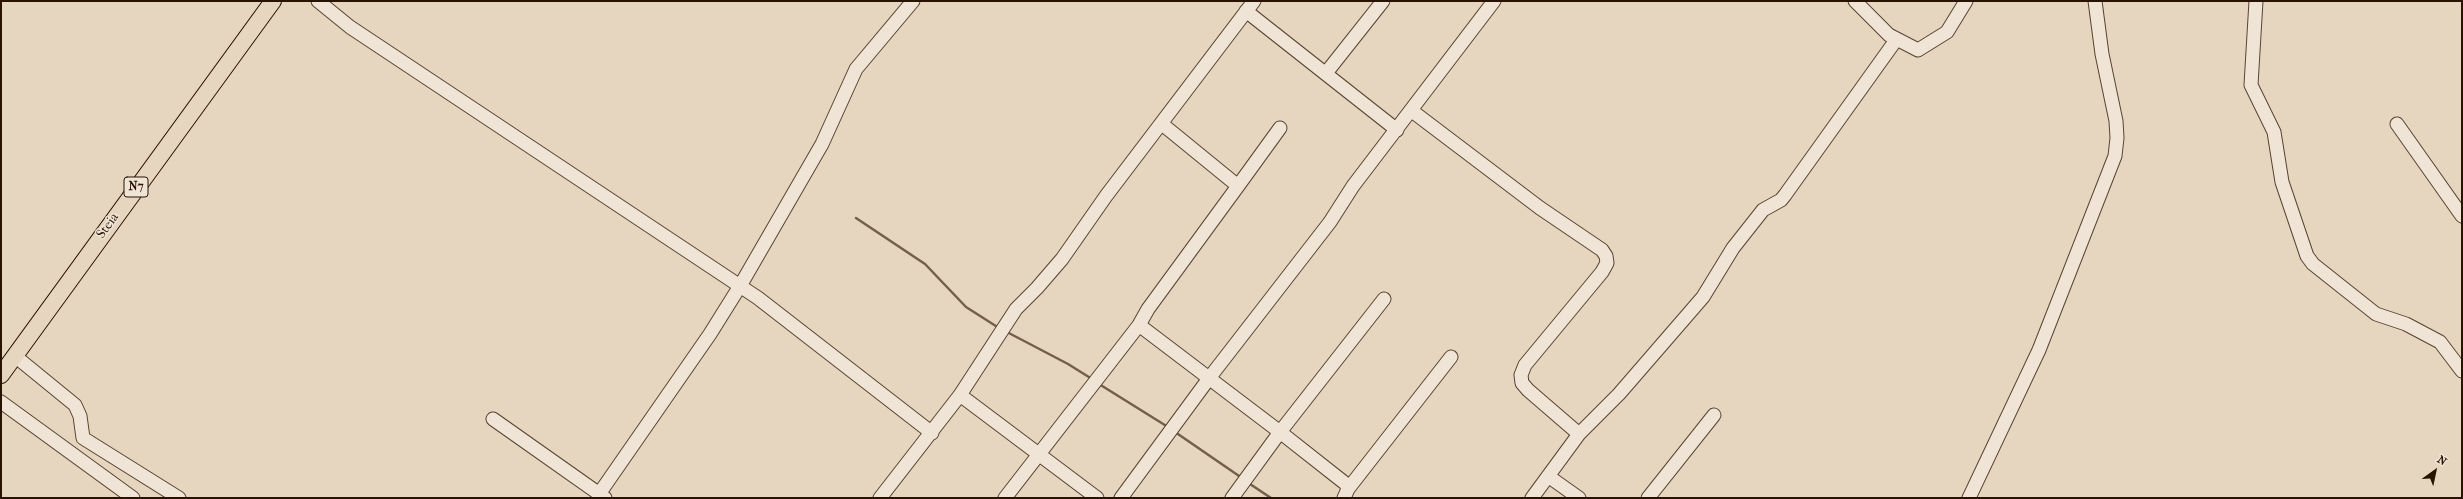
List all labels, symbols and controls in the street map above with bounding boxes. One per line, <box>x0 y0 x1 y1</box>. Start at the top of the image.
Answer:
road number: N7 <box>124 177 148 197</box>
street label: Steia <box>94 210 122 242</box>
north arrow <box>2415 451 2455 491</box>
text: N <box>2435 453 2449 468</box>

